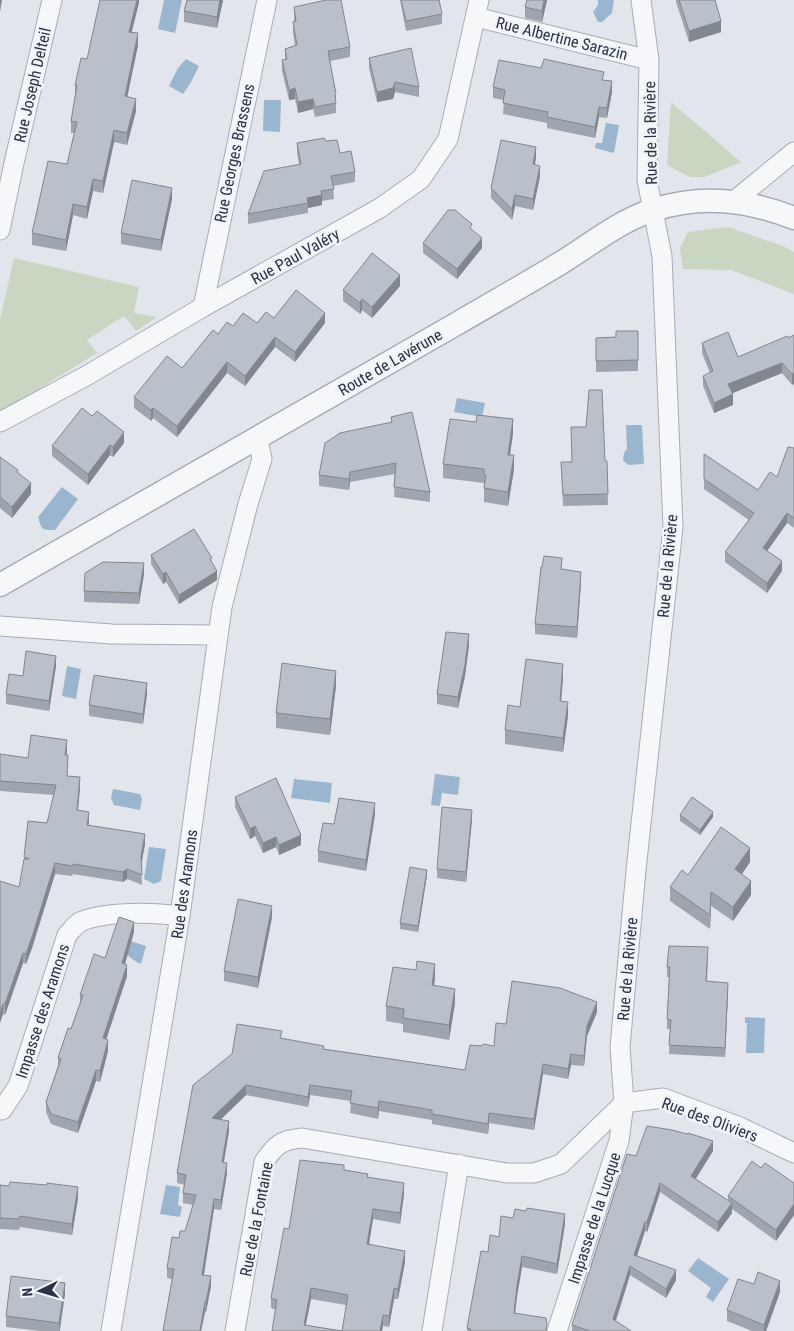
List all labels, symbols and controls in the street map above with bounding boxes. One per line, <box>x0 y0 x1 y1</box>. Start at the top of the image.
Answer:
street label: Rue Albertine Sarazin <box>494 13 630 64</box>
street label: Rue Joseph Delteil <box>10 26 55 144</box>
street label: Rue de la Rivière <box>640 81 661 185</box>
street label: Rue Georges Brassens <box>210 82 258 224</box>
street label: Rue Paul Valéry <box>248 224 343 289</box>
street label: Route de Lavérune <box>335 325 445 400</box>
street label: Rue de la Rivière <box>654 513 681 619</box>
street label: Rue des Aramons <box>167 828 202 940</box>
street label: Rue de la Rivière <box>614 916 641 1022</box>
street label: Impasse des Aramons <box>12 941 73 1081</box>
street label: Rue des Oliviers <box>659 1093 761 1146</box>
street label: Impasse de la Lucque <box>564 1150 625 1286</box>
street label: Rue de la Fontaine <box>236 1160 277 1278</box>
north arrow <box>15 1266 65 1316</box>
text: N <box>19 1287 35 1297</box>

